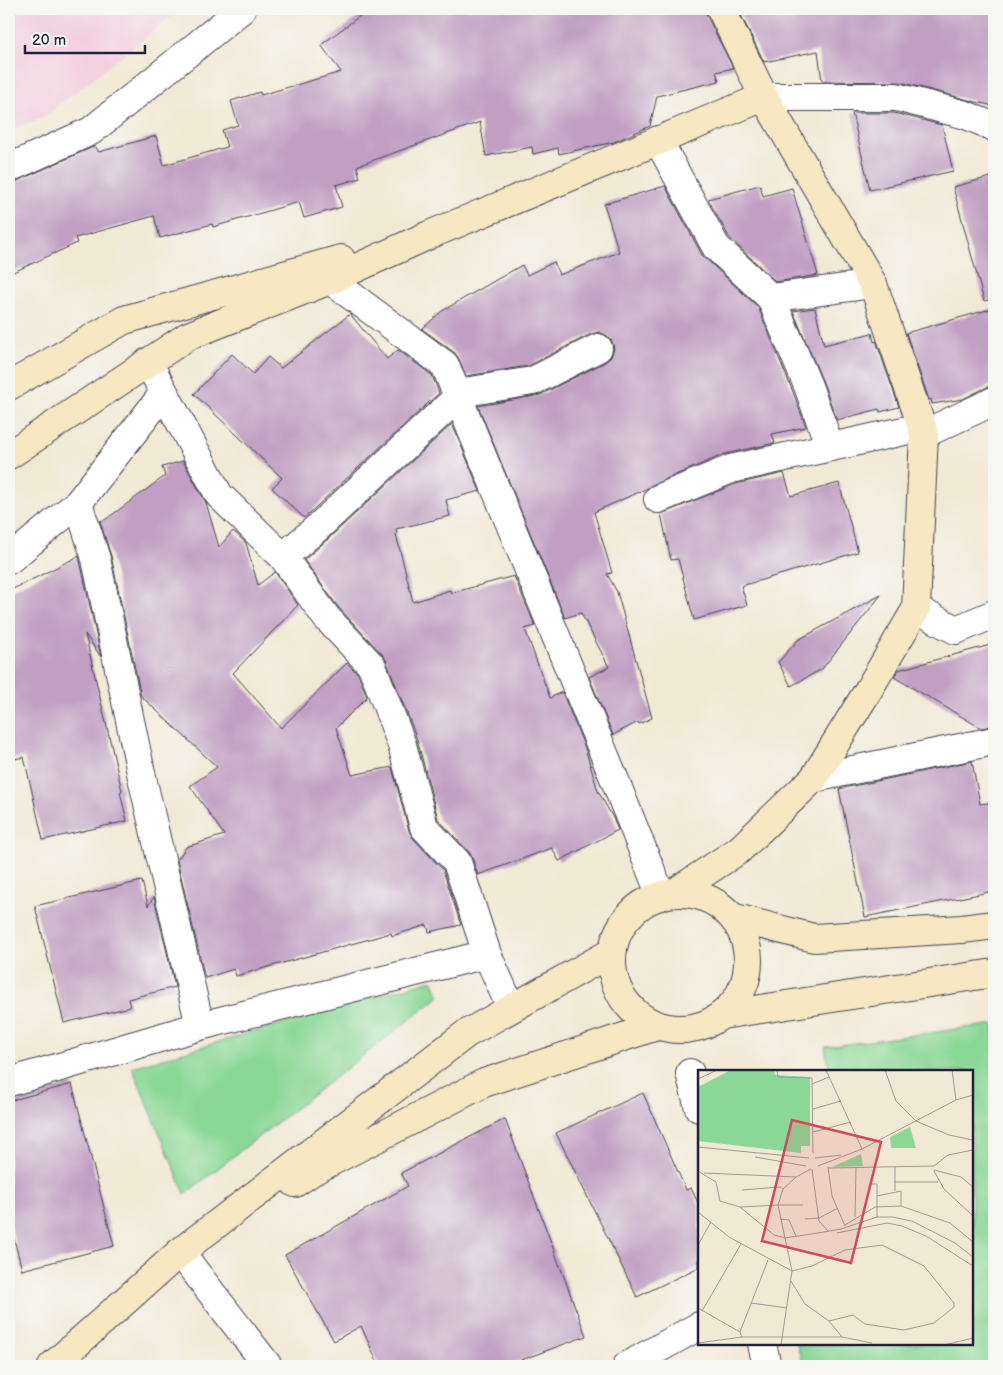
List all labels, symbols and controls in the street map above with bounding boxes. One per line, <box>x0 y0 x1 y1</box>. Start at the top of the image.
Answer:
scale bar <box>25 22 145 54</box>
text: 20 m <box>32 31 66 50</box>
inset map <box>698 1070 973 1345</box>

